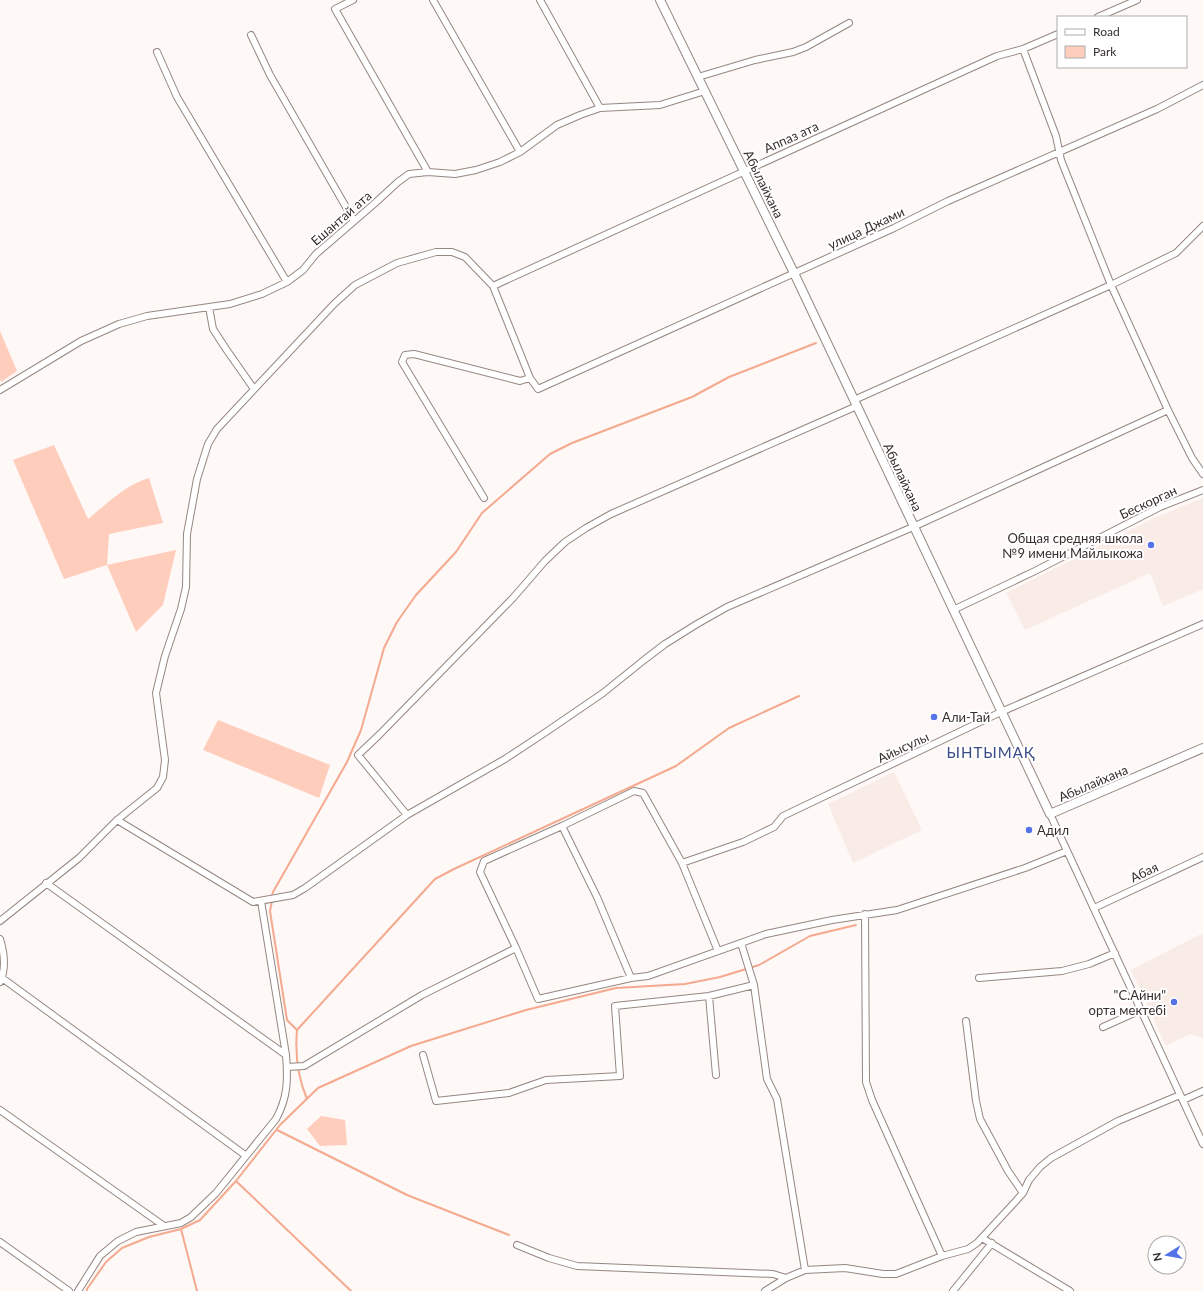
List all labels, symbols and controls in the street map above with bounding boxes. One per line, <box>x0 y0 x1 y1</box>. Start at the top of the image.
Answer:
legend <box>1057 16 1187 68</box>
text: Road <box>1093 24 1120 39</box>
text: Park <box>1093 44 1117 59</box>
street label: Аппаз ата <box>761 118 821 156</box>
street label: Абылайхана <box>741 147 787 221</box>
street label: Ешантай ата <box>308 187 374 249</box>
street label: улица Джами <box>825 203 907 253</box>
street label: Абылайхана <box>880 440 926 514</box>
street label: Бескорган <box>1117 482 1179 522</box>
place label: Общая средняя школа №9 имени Майлыкожа <box>1002 530 1143 561</box>
marker: Общая средняя школа №9 имени Майлыкожа <box>1146 540 1156 550</box>
place label: Али-Тай <box>942 709 990 725</box>
marker: Али-Тай <box>929 712 939 722</box>
street label: Айысулы <box>875 728 931 766</box>
district label: ЫНТЫМАҚ <box>946 743 1036 761</box>
street label: Абылайхана <box>1056 761 1130 805</box>
place label: Адил <box>1037 822 1069 838</box>
marker: Адил <box>1024 825 1034 835</box>
street label: Абая <box>1127 859 1161 885</box>
place label: "С.Айни" орта мектебі <box>1089 987 1166 1018</box>
marker: "С.Айни" орта мектебі <box>1169 997 1179 1007</box>
north arrow <box>1147 1235 1187 1275</box>
text: N <box>1150 1252 1164 1262</box>

